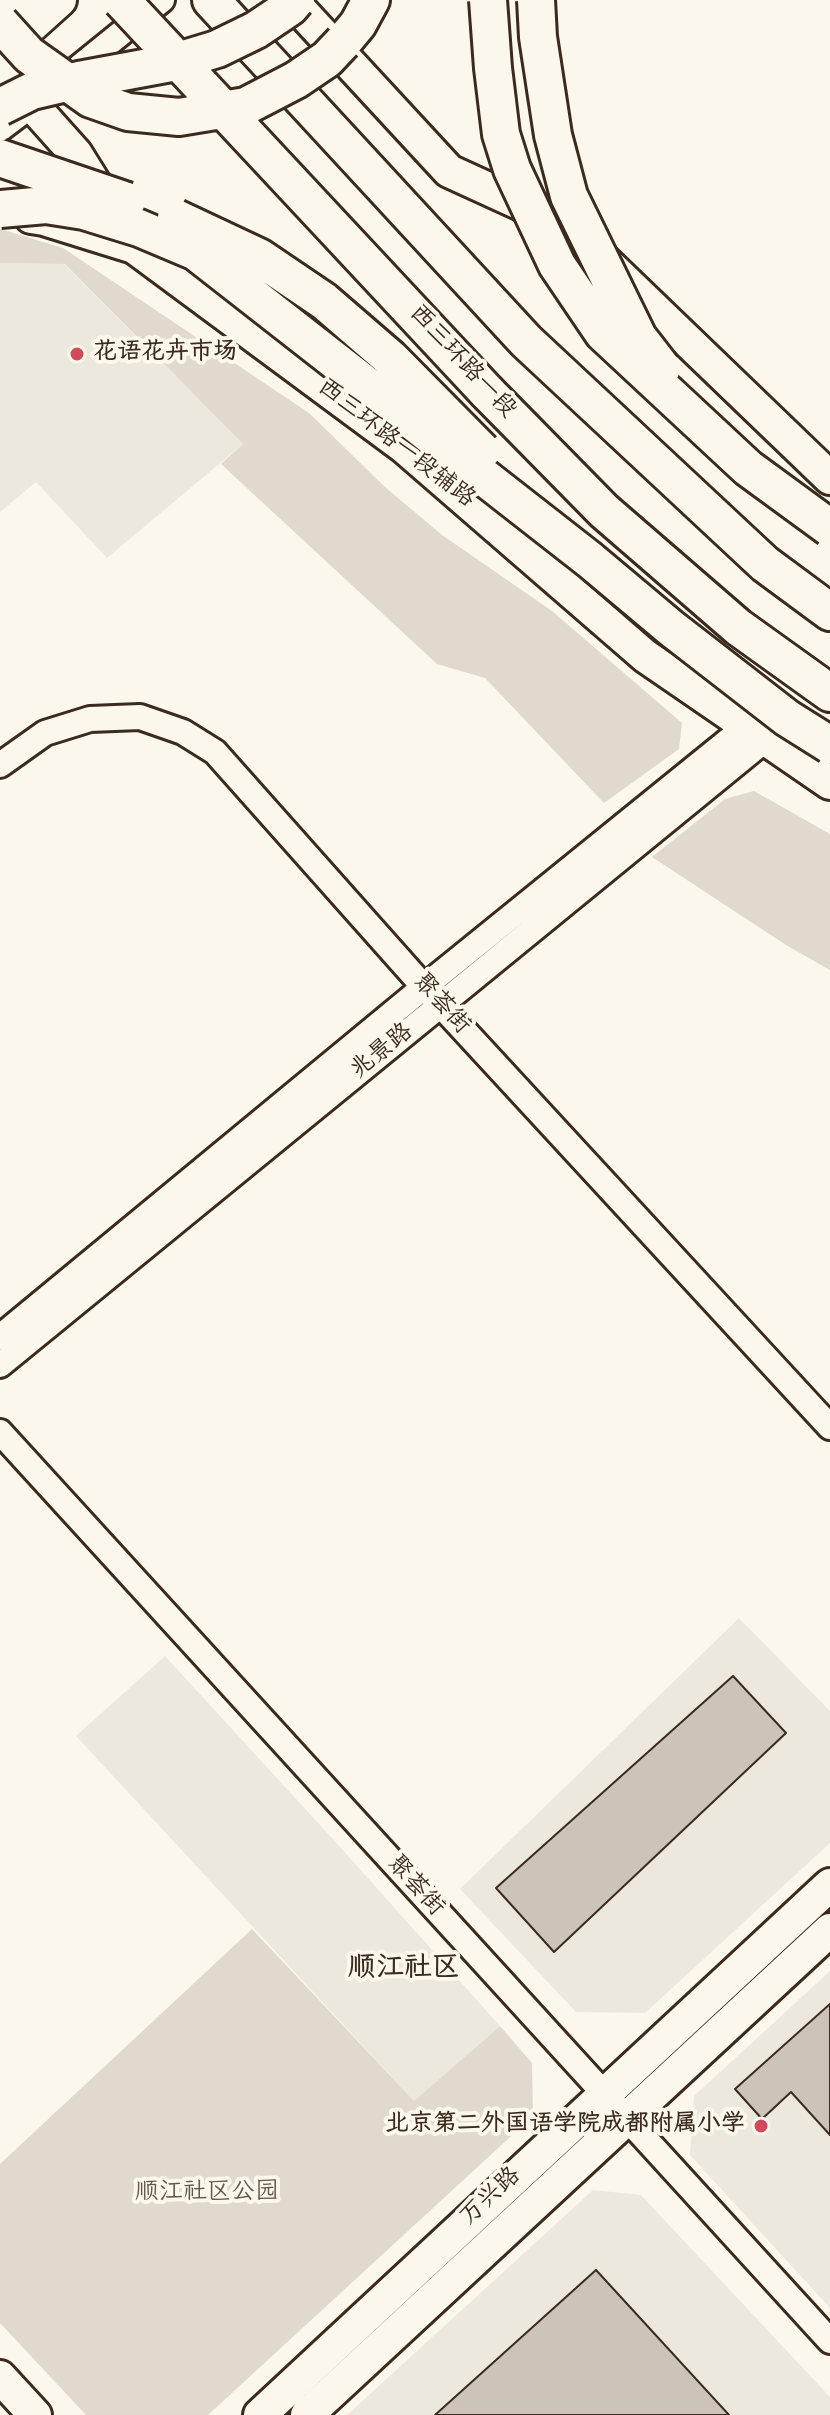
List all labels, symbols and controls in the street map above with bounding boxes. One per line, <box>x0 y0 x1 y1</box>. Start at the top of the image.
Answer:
street label: 西三环路一段 <box>401 301 521 425</box>
place label: 花语花卉市场 <box>93 340 237 368</box>
marker: 花语花卉市场 <box>68 345 86 363</box>
street label: 西三环路一段辅路 <box>310 375 480 515</box>
street label: 聚荟街 <box>405 969 475 1041</box>
street label: 兆景路 <box>346 1019 420 1087</box>
street label: 聚荟街 <box>379 1851 449 1923</box>
district label: 顺江社区 <box>348 1954 460 1988</box>
place label: 北京第二外国语学院成都附属小学 <box>385 2112 745 2140</box>
marker: 北京第二外国语学院成都附属小学 <box>752 2117 770 2135</box>
street label: 万兴路 <box>456 2163 528 2233</box>
park label: 顺江社区公园 <box>135 2180 279 2208</box>

